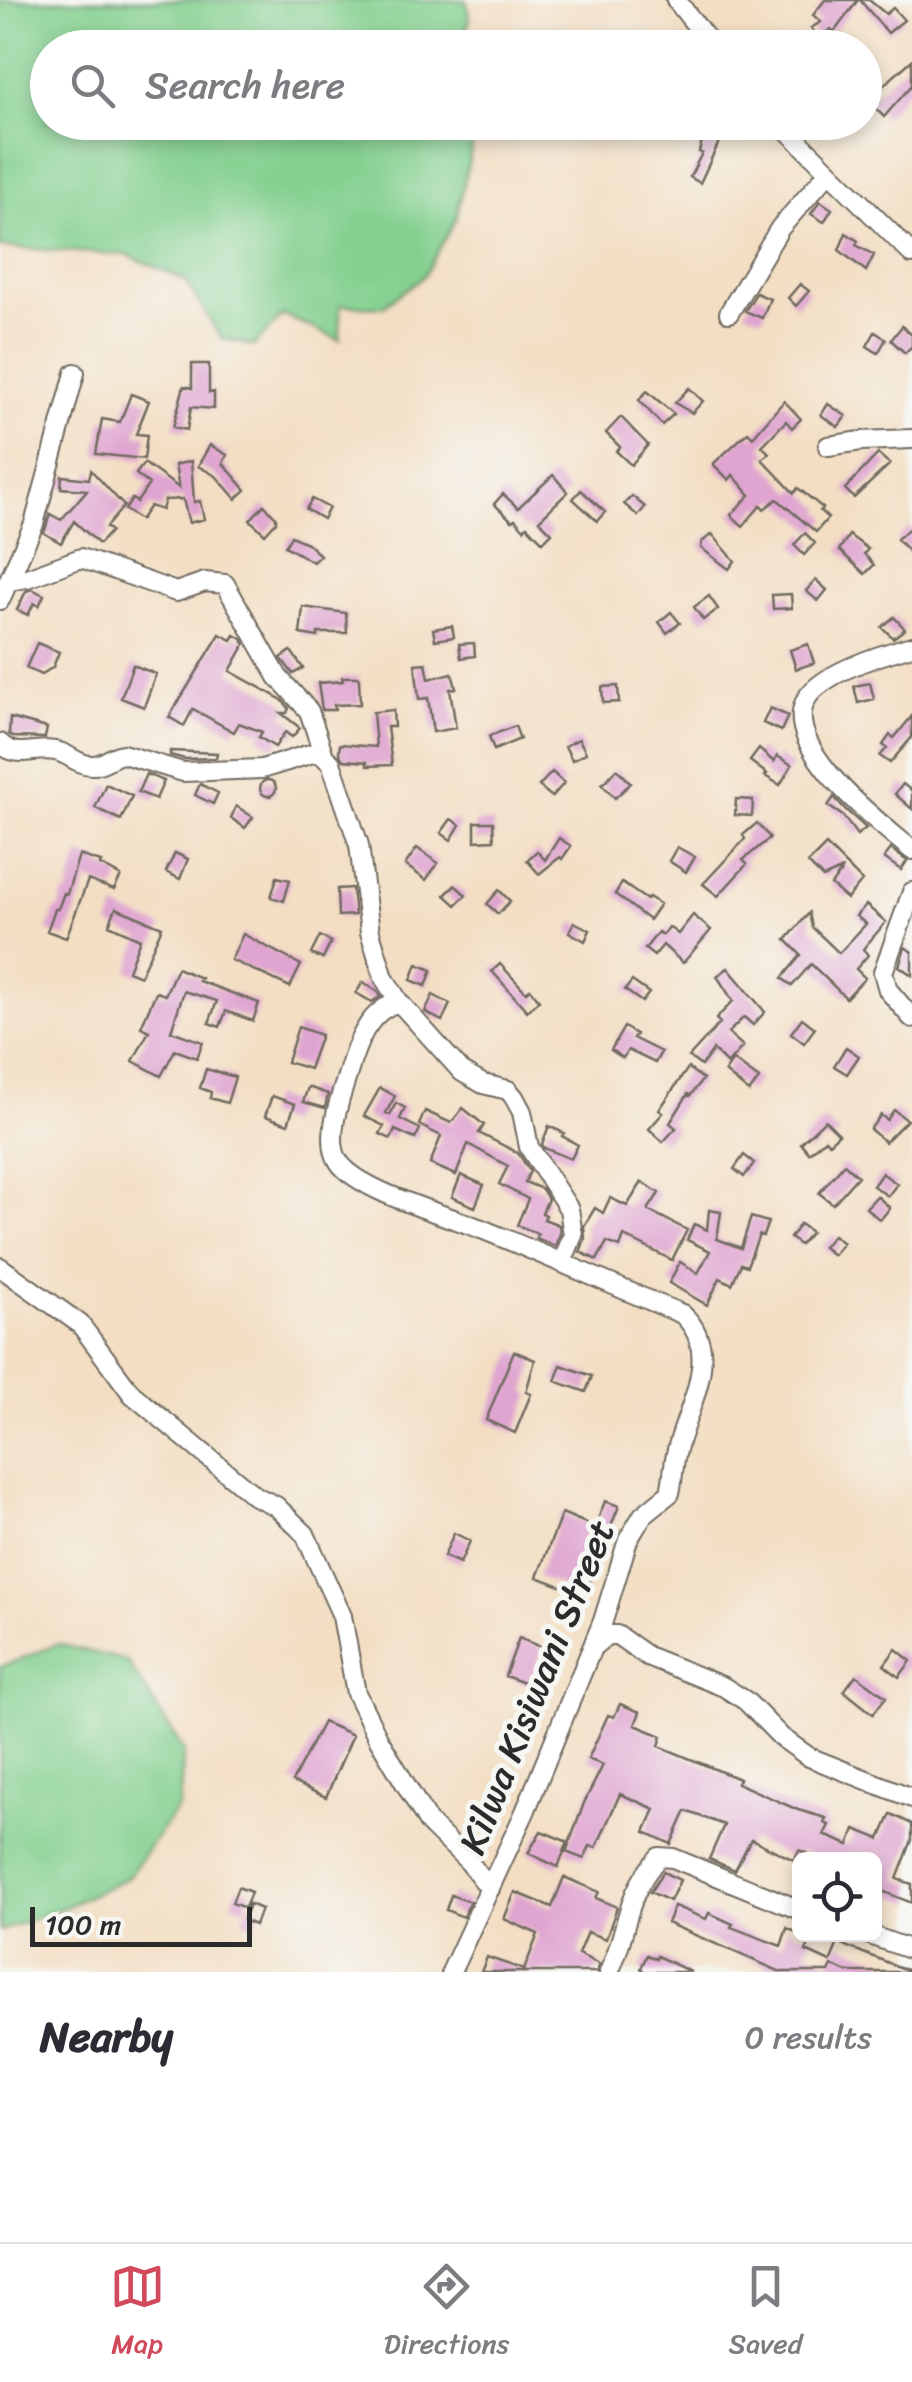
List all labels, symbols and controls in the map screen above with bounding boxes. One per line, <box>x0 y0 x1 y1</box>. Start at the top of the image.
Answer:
search box <box>30 30 882 140</box>
text: Search here <box>145 52 345 119</box>
icon: search <box>65 58 120 113</box>
street label: Kilwa Kisiwani Street <box>439 1509 635 1865</box>
map controls <box>792 1852 882 1942</box>
button: locate <box>792 1852 882 1942</box>
text: 100 m <box>45 1900 121 1949</box>
scale bar <box>30 1902 252 1946</box>
text: Nearby <box>40 2000 173 2074</box>
text: 0 results <box>744 2009 872 2066</box>
tab: Map <box>110 2259 165 2368</box>
tab: Directions <box>384 2259 509 2368</box>
tab: Saved <box>729 2259 802 2368</box>

